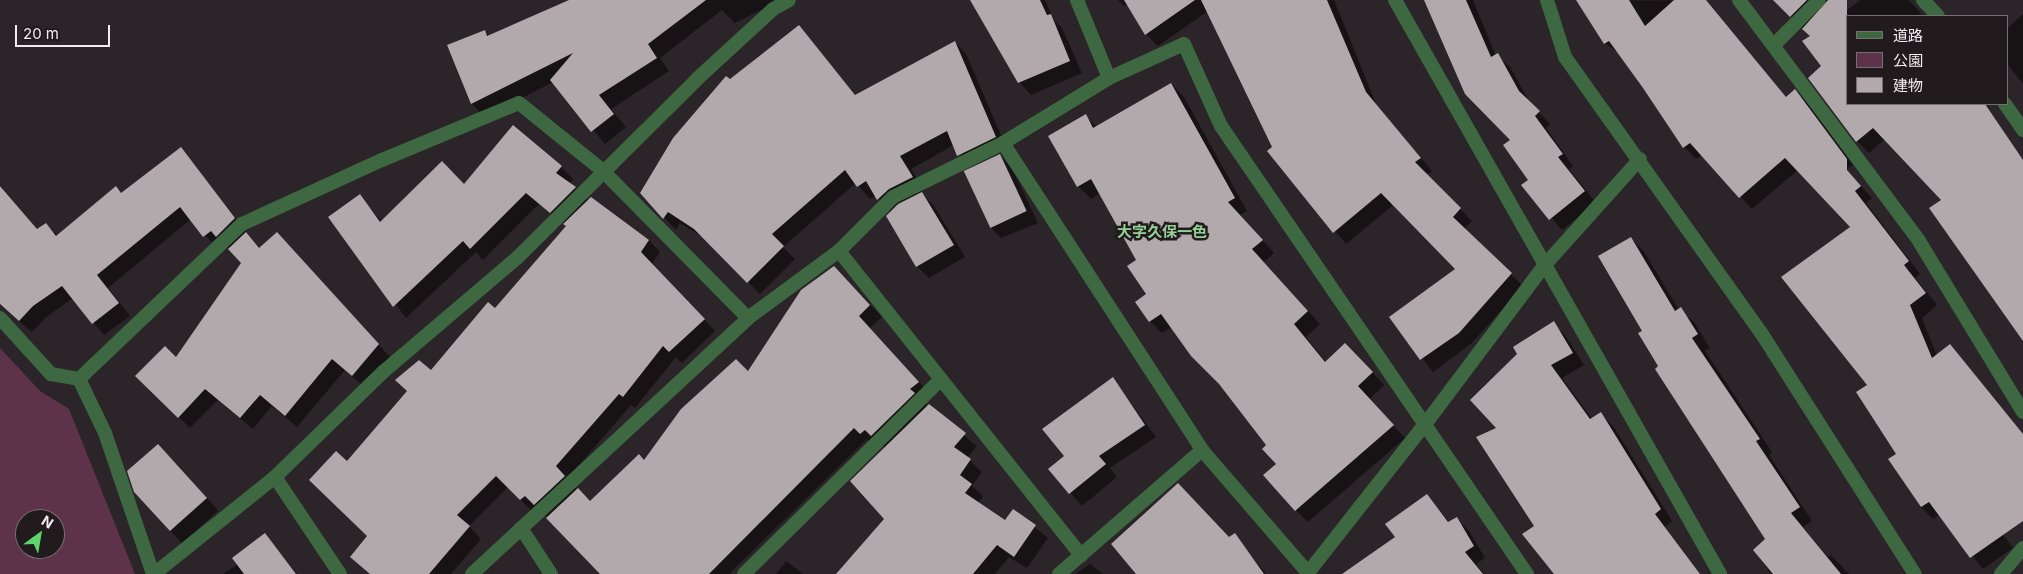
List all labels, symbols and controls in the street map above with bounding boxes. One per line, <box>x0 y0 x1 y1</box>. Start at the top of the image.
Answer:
scale bar <box>18 15 112 47</box>
legend <box>1846 15 2008 105</box>
text: 20 m <box>23 24 59 43</box>
text: 道路 <box>1893 26 1923 45</box>
text: 公園 <box>1893 51 1923 70</box>
text: 建物 <box>1893 76 1923 95</box>
district label: 大字久保一色 <box>1117 223 1207 241</box>
north arrow <box>15 509 65 559</box>
text: N <box>39 512 57 532</box>

